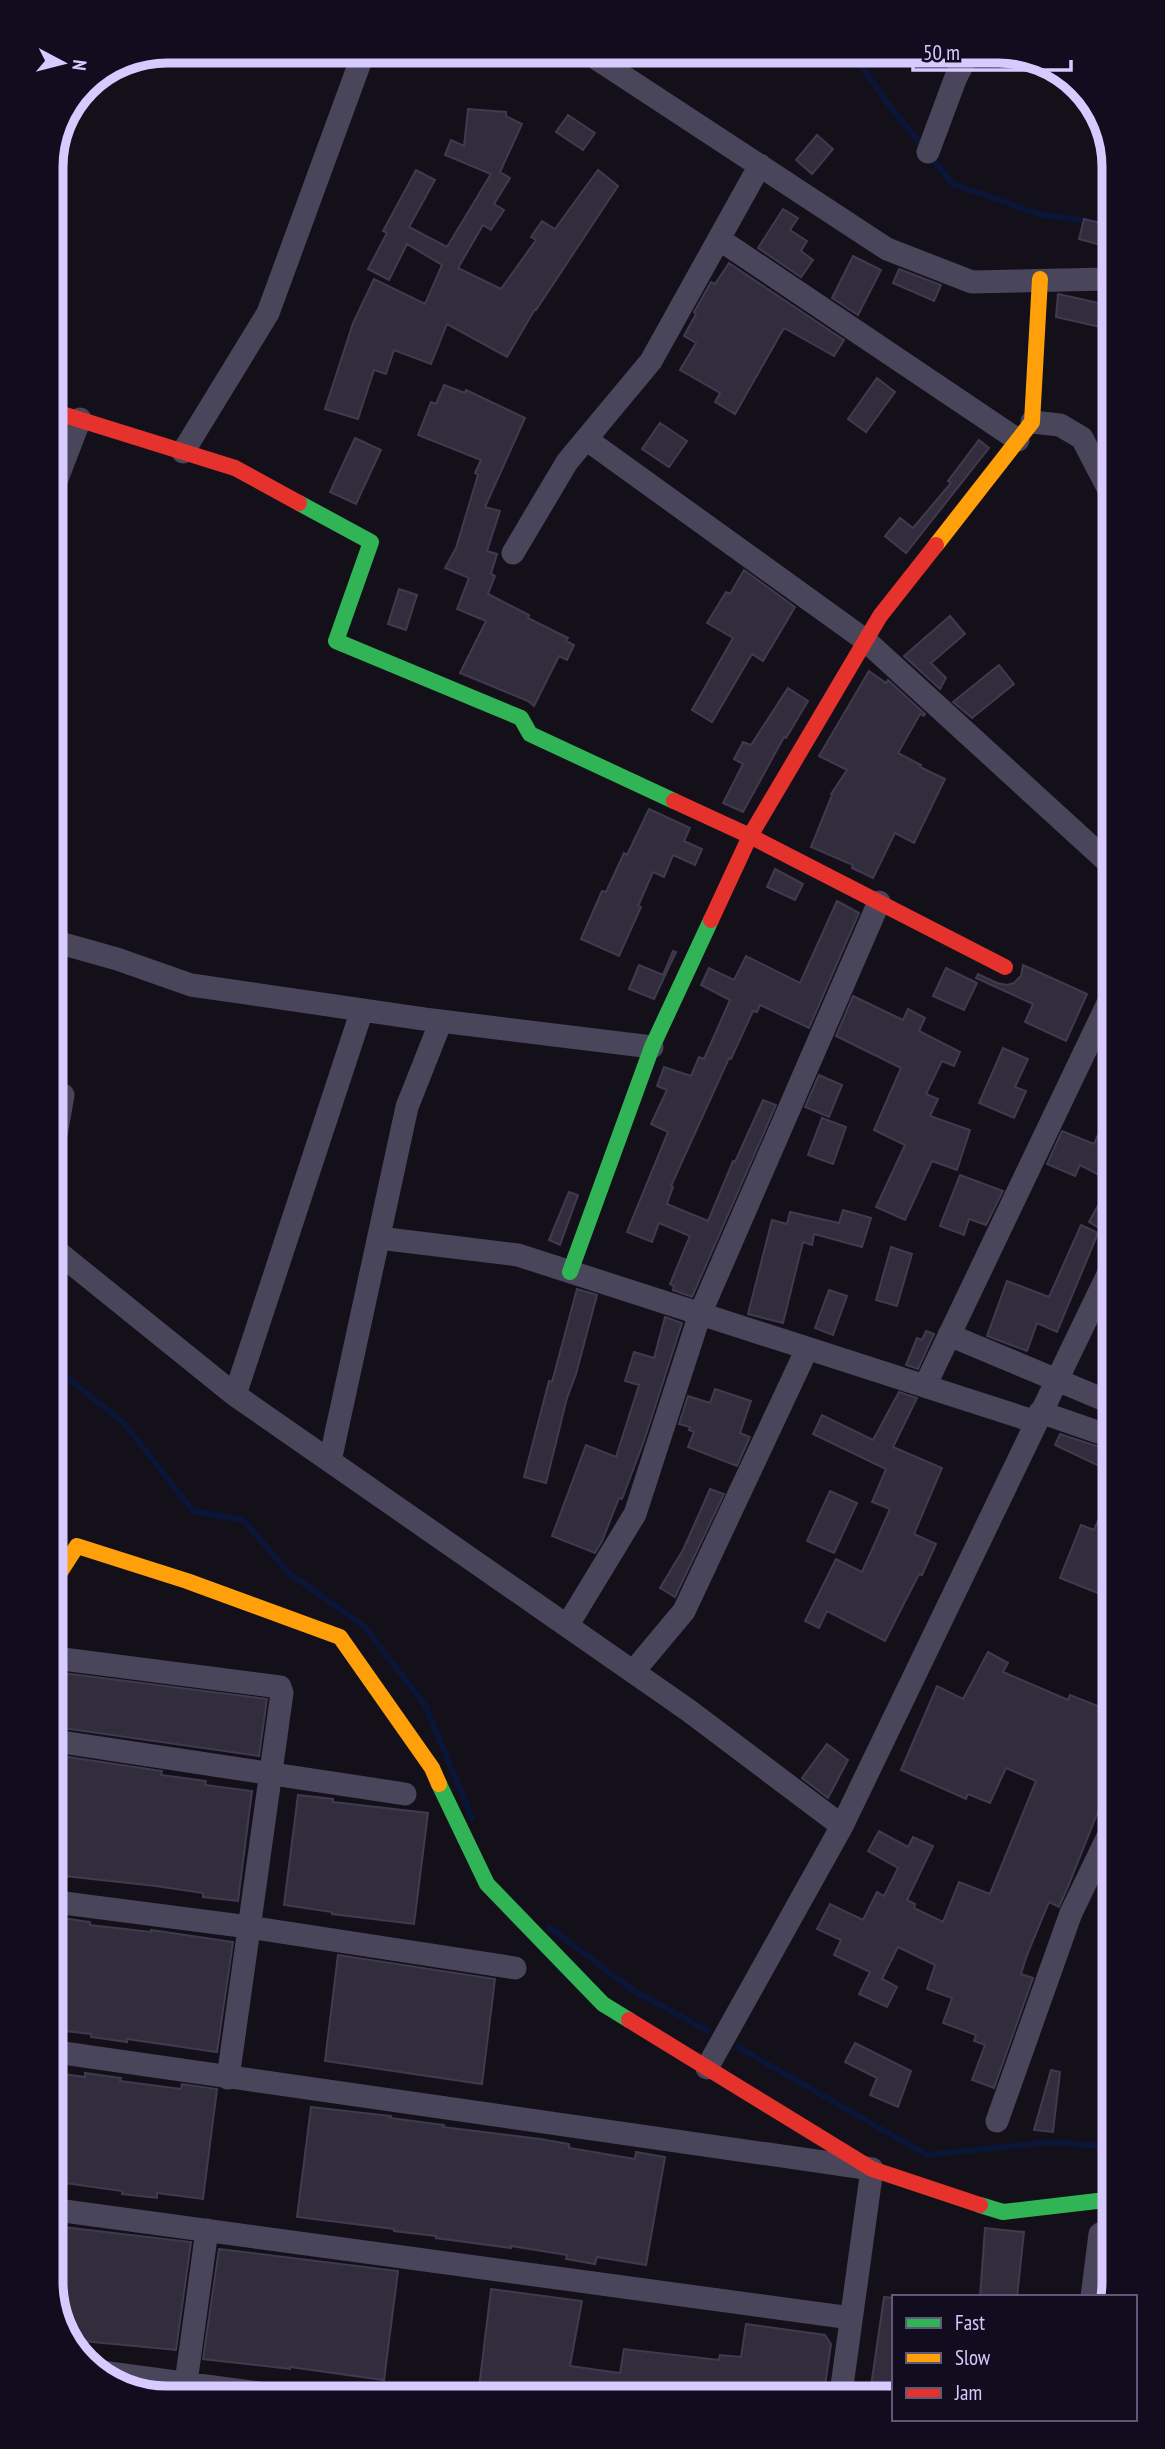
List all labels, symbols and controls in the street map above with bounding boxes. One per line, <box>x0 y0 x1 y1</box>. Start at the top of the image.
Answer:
north arrow <box>28 28 98 98</box>
scale bar <box>913 28 1070 72</box>
text: 50 m <box>923 39 960 66</box>
text: N <box>67 59 92 72</box>
legend <box>892 2295 1137 2421</box>
text: Fast <box>955 2309 985 2336</box>
text: Slow <box>955 2344 991 2371</box>
text: Jam <box>954 2379 982 2406</box>

